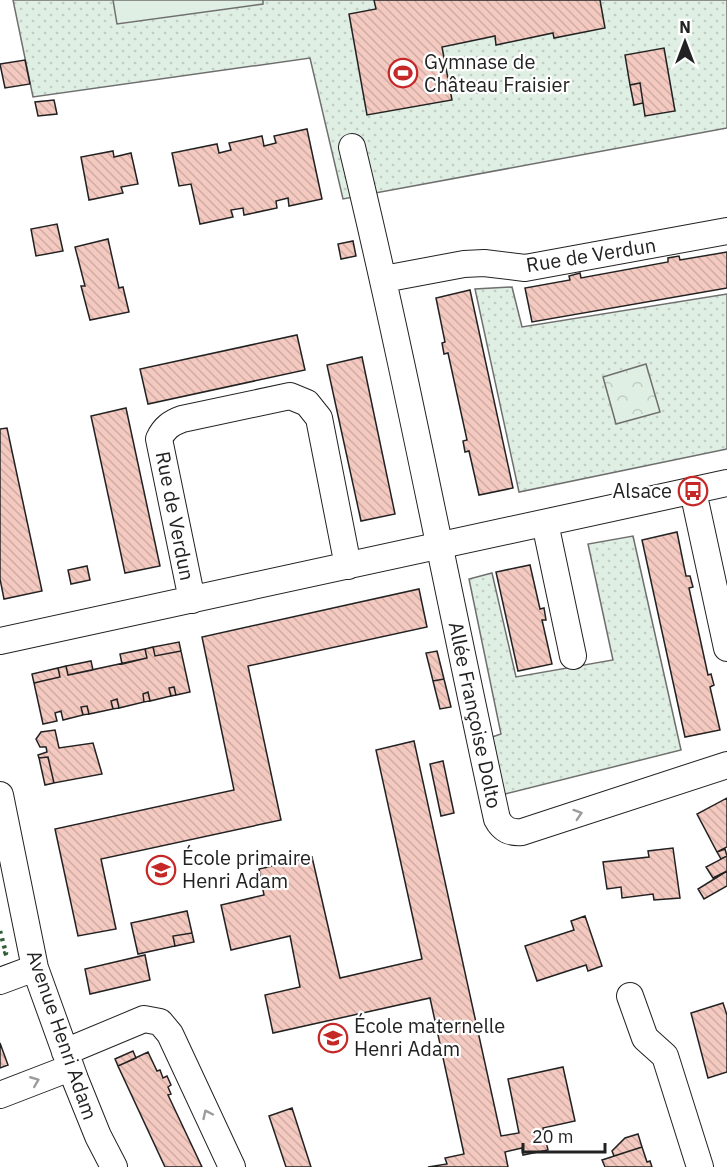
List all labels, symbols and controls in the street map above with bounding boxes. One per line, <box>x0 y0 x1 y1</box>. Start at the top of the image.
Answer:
north arrow <box>655 12 715 72</box>
text: N <box>679 17 691 37</box>
place label: Gymnase de Château Fraisier <box>424 48 570 98</box>
sports icon: Gymnase de Château Fraisier <box>387 57 419 89</box>
street label: Rue de Verdun <box>524 231 658 278</box>
street label: Rue de Verdun <box>150 449 201 583</box>
bus stop icon: Alsace <box>677 475 709 507</box>
place label: Alsace <box>612 477 672 504</box>
street label: Allée Françoise Dolto <box>443 619 508 811</box>
one-way arrow <box>572 809 583 821</box>
place label: École primaire Henri Adam <box>182 844 311 894</box>
school or university icon: École primaire Henri Adam <box>145 854 177 886</box>
street label: Avenue Henri Adam <box>21 946 104 1123</box>
place label: École maternelle Henri Adam <box>354 1012 505 1062</box>
school or university icon: École maternelle Henri Adam <box>317 1022 349 1054</box>
one-way arrow <box>29 1076 40 1088</box>
one-way arrow <box>203 1109 215 1120</box>
scale bar <box>523 1116 606 1154</box>
text: 20 m <box>532 1125 574 1148</box>

